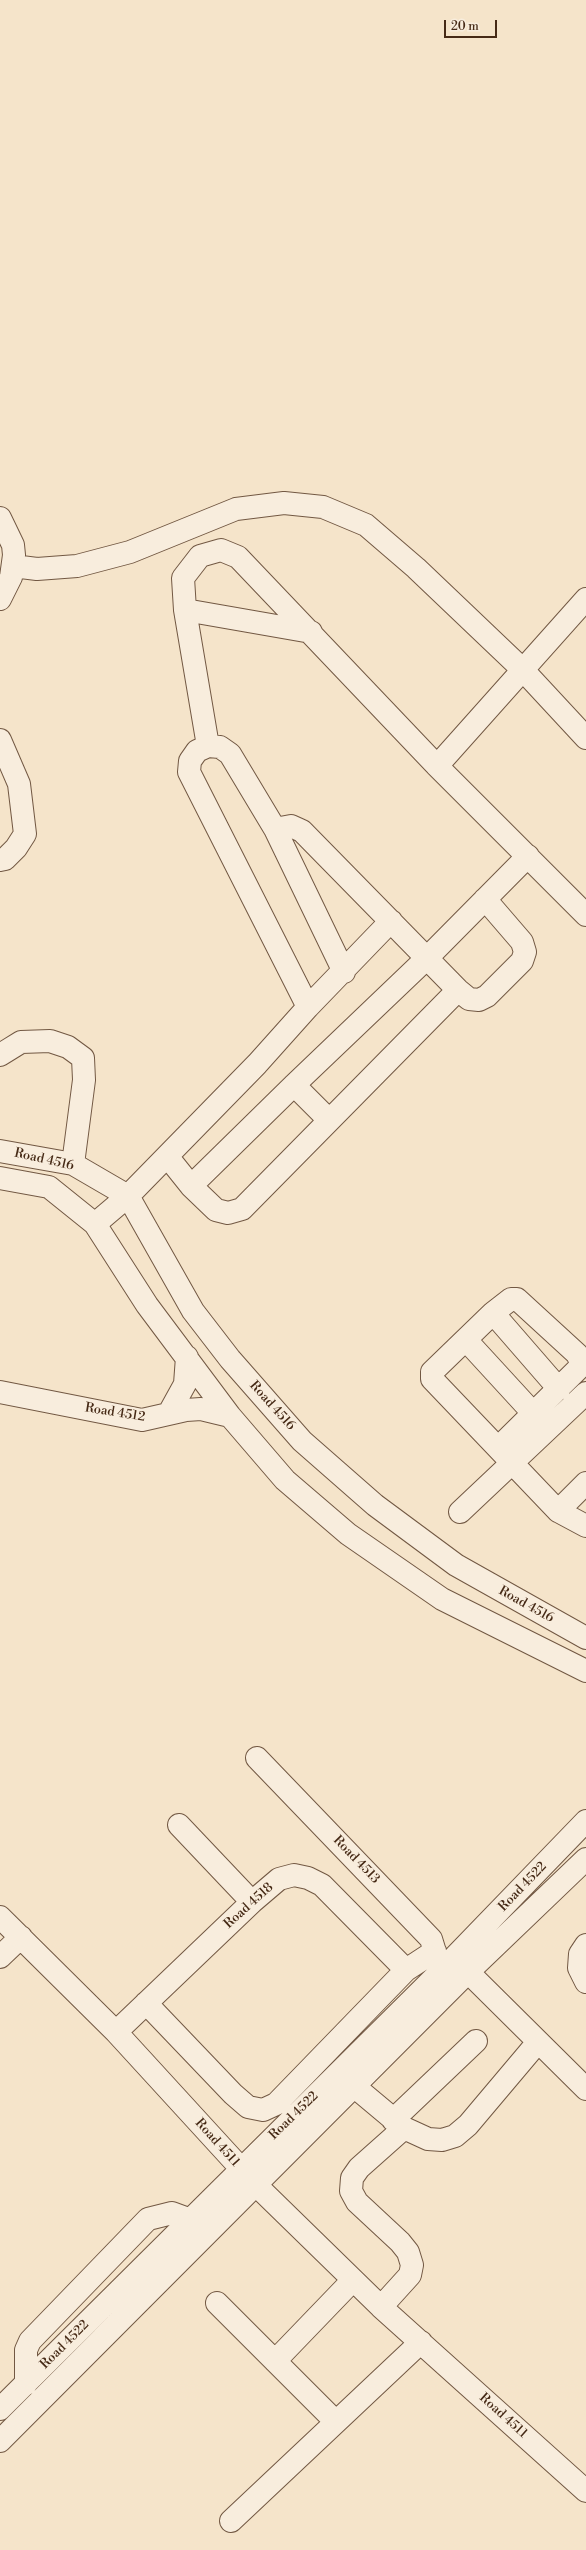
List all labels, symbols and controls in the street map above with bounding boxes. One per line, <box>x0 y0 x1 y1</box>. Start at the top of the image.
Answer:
scale bar <box>446 12 499 38</box>
text: 20 m <box>451 19 479 34</box>
street label: Road 4516 <box>13 1146 75 1174</box>
street label: Road 4516 <box>246 1378 298 1434</box>
street label: Road 4512 <box>84 1401 146 1425</box>
street label: Road 4516 <box>496 1583 556 1627</box>
street label: Road 4513 <box>329 1833 383 1887</box>
street label: Road 4522 <box>496 1859 550 1915</box>
street label: Road 4518 <box>221 1880 277 1932</box>
street label: Road 4522 <box>266 2089 322 2143</box>
street label: Road 4511 <box>191 2116 243 2170</box>
street label: Road 4522 <box>37 2317 93 2373</box>
street label: Road 4511 <box>476 2390 530 2442</box>

